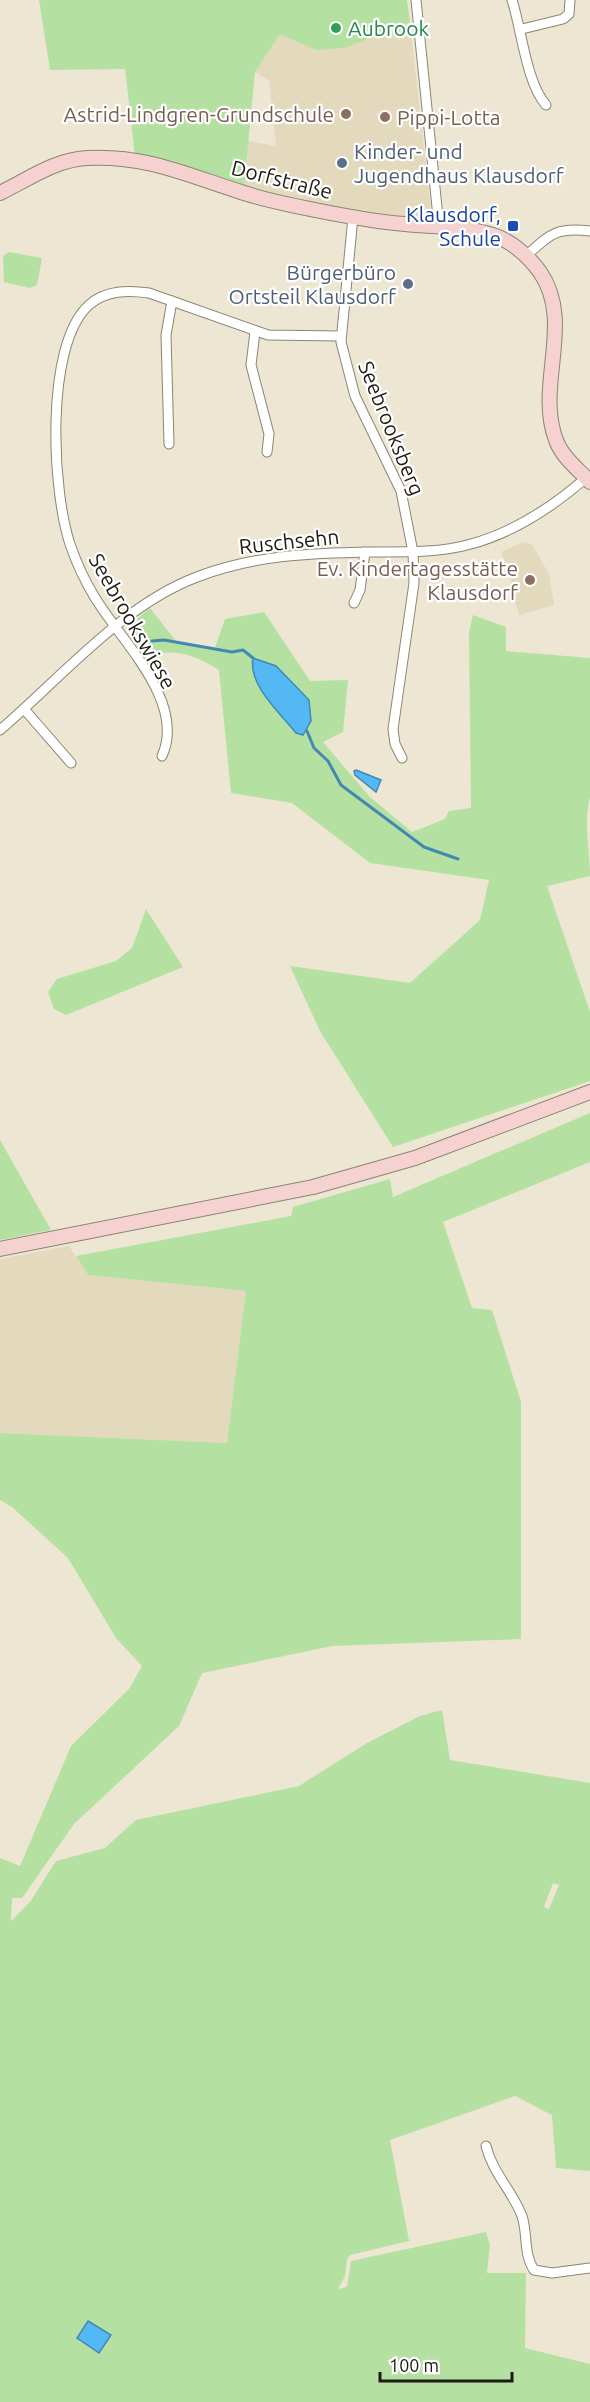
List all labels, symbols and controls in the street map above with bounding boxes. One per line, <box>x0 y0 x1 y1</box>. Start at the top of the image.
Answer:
place label: Aubrook <box>348 16 429 40</box>
marker: Aubrook <box>329 21 343 35</box>
place label: Astrid-Lindgren-Grundschule <box>63 102 334 126</box>
place label: Pippi-Lotta <box>397 105 501 129</box>
marker: Astrid-Lindgren-Grundschule <box>339 107 353 121</box>
marker: Pippi-Lotta <box>378 110 392 124</box>
place label: Kinder- und Jugendhaus Klausdorf <box>354 139 565 187</box>
street label: Dorfstraße <box>229 155 335 203</box>
marker: Kinder- und Jugendhaus Klausdorf <box>335 156 349 170</box>
place label: Klausdorf, Schule <box>406 202 501 250</box>
marker: Klausdorf, Schule <box>506 219 520 233</box>
place label: Bürgerbüro Ortsteil Klausdorf <box>228 260 397 308</box>
marker: Bürgerbüro Ortsteil Klausdorf <box>401 277 415 291</box>
street label: Seebrooksberg <box>354 357 430 499</box>
street label: Ruschsehn <box>238 524 340 558</box>
street label: Seebrookswiese <box>85 549 181 693</box>
place label: Ev. Kindertagesstätte Klausdorf <box>317 556 519 604</box>
marker: Ev. Kindertagesstätte Klausdorf <box>523 573 537 587</box>
scale bar <box>380 2345 512 2383</box>
text: 100 m <box>389 2355 439 2375</box>

